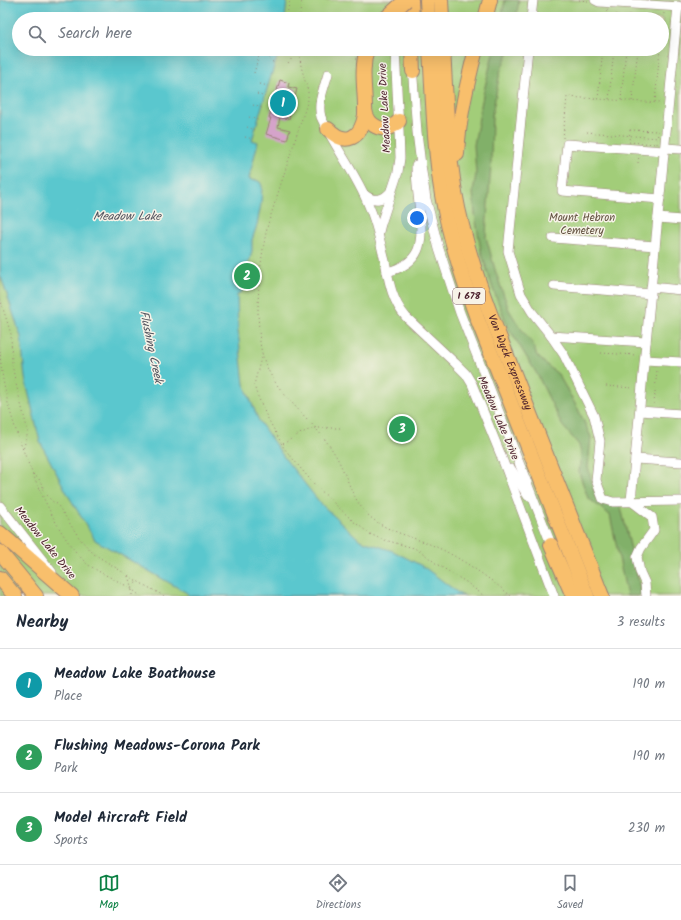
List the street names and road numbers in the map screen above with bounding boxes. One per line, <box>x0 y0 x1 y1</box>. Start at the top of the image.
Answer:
street label: Meadow Lake Drive <box>374 63 396 153</box>
road number: I 678 <box>453 288 485 304</box>
street label: Van Wyck Expressway <box>483 312 537 414</box>
street label: Meadow Lake Drive <box>472 373 524 463</box>
street label: Meadow Lake Drive <box>10 502 80 584</box>

